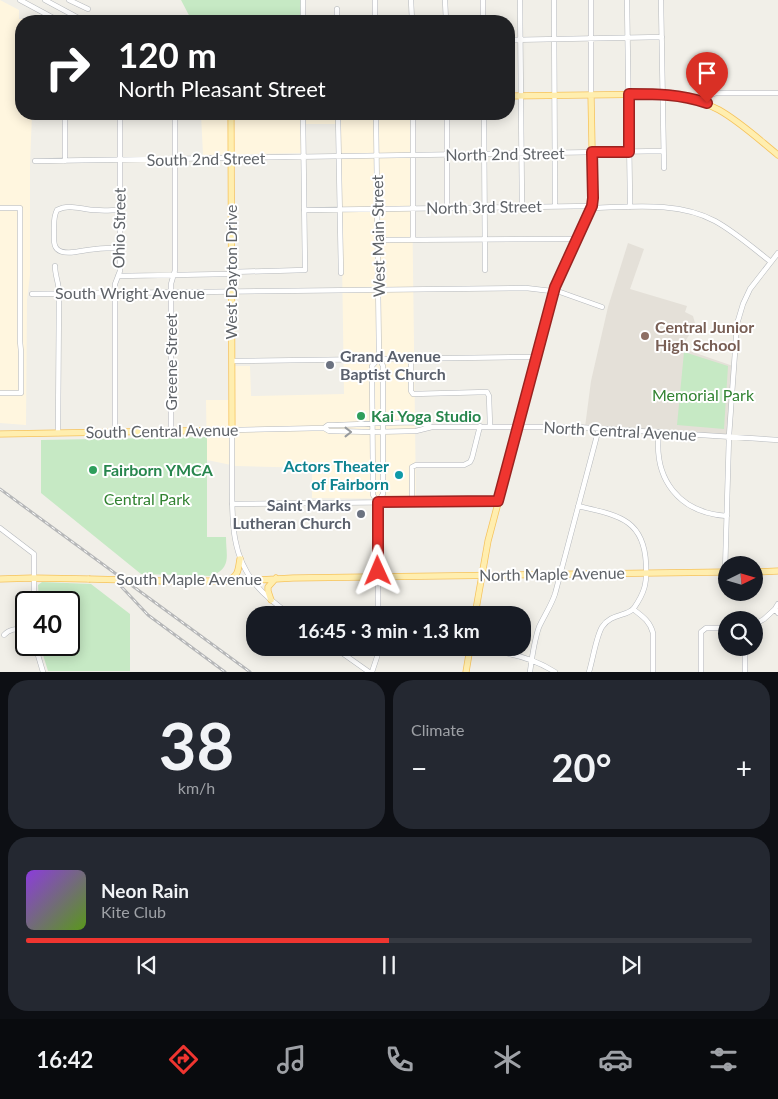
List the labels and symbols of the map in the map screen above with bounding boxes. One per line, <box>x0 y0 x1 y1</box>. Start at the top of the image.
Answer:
pin <box>686 52 728 103</box>
street label: North 2nd Street <box>445 143 565 164</box>
street label: South 2nd Street <box>146 148 266 169</box>
street label: West Main Street <box>367 174 388 297</box>
street label: Ohio Street <box>108 187 129 269</box>
street label: North 3rd Street <box>426 196 542 217</box>
street label: West Dayton Drive <box>221 205 240 339</box>
street label: South Wright Avenue <box>55 283 205 302</box>
street label: Greene Street <box>161 313 180 411</box>
place label: Central Junior High School <box>655 317 754 354</box>
marker: Central Junior High School <box>639 330 651 342</box>
place label: Grand Avenue Baptist Church <box>340 346 446 383</box>
marker: Grand Avenue Baptist Church <box>324 359 336 371</box>
park label: Memorial Park <box>652 385 755 404</box>
place label: Kai Yoga Studio <box>371 406 481 425</box>
marker: Kai Yoga Studio <box>355 410 367 422</box>
street label: North Central Avenue <box>543 417 697 444</box>
street label: South Central Avenue <box>85 420 239 441</box>
one-way arrow <box>344 427 352 437</box>
place label: Actors Theater of Fairborn <box>283 456 389 493</box>
place label: Fairborn YMCA <box>103 460 214 479</box>
marker: Fairborn YMCA <box>87 464 99 476</box>
marker: Actors Theater of Fairborn <box>393 469 405 481</box>
park label: Central Park <box>104 489 191 508</box>
place label: Saint Marks Lutheran Church <box>232 495 351 532</box>
marker: Saint Marks Lutheran Church <box>355 508 367 520</box>
position arrow <box>351 544 403 596</box>
north arrow <box>718 556 762 601</box>
street label: North Maple Avenue <box>479 563 625 584</box>
street label: South Maple Avenue <box>116 569 262 588</box>
speed limit sign: 40 <box>15 591 80 656</box>

